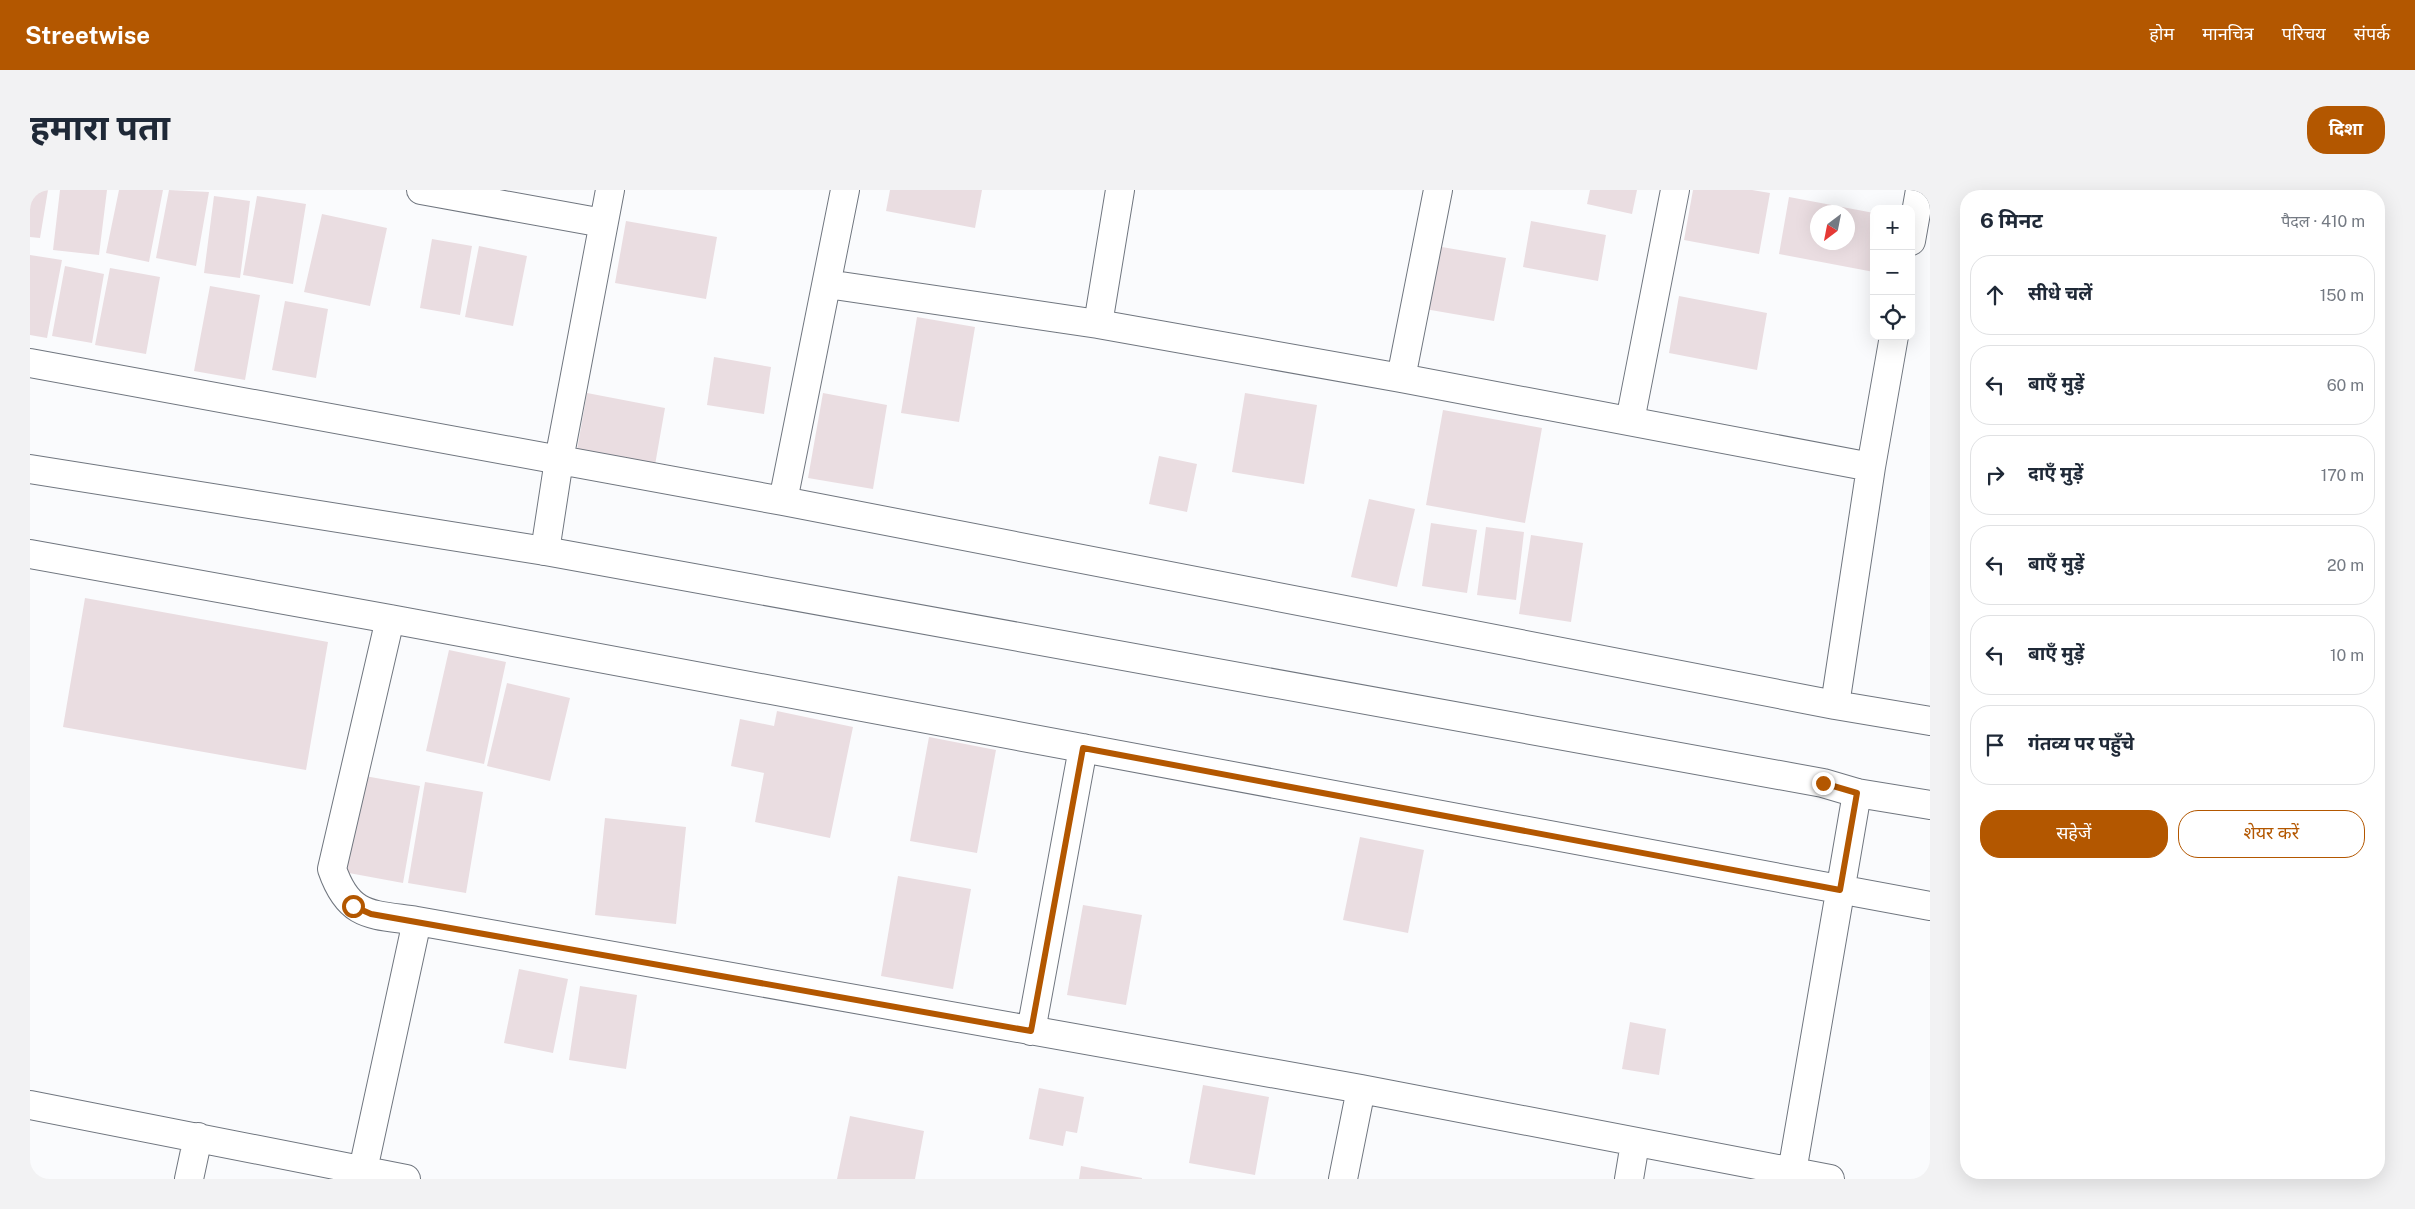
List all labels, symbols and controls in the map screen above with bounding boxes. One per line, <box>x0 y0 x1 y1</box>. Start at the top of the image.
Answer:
text: Streetwise <box>25 21 150 49</box>
text: होम <box>2149 23 2174 44</box>
text: मानचित्र <box>2202 23 2254 44</box>
text: परिचय <box>2282 23 2326 44</box>
text: संपर्क <box>2354 23 2390 44</box>
button: दिशा <box>2307 106 2385 154</box>
text: हमारा पता <box>30 107 170 148</box>
north arrow <box>1810 205 1855 250</box>
map controls <box>1870 205 1915 340</box>
button: + <box>1870 205 1915 250</box>
text: 6 मिनट <box>1980 208 2043 233</box>
text: पैदल · 410 m <box>2281 212 2365 231</box>
button: − <box>1870 250 1915 295</box>
icon: ahead <box>1981 281 2009 309</box>
text: सीधे चलें <box>2028 282 2092 304</box>
text: 150 m <box>2320 286 2364 305</box>
button: locate <box>1870 295 1915 340</box>
icon: left <box>1981 371 2009 399</box>
text: बाएँ मुड़ें <box>2028 372 2084 394</box>
text: 60 m <box>2327 376 2364 395</box>
icon: right <box>1981 461 2009 489</box>
text: दाएँ मुड़ें <box>2028 462 2083 484</box>
text: 170 m <box>2321 466 2364 485</box>
icon: left <box>1981 551 2009 579</box>
text: बाएँ मुड़ें <box>2028 552 2084 574</box>
text: 20 m <box>2327 556 2364 575</box>
icon: left <box>1981 641 2009 669</box>
text: बाएँ मुड़ें <box>2028 642 2084 664</box>
text: 10 m <box>2330 646 2364 665</box>
icon: arrive <box>1981 731 2009 759</box>
text: गंतव्य पर पहुँचे <box>2028 732 2134 754</box>
route end <box>1812 772 1835 795</box>
button: सहेजें <box>1980 810 2168 858</box>
button: शेयर करें <box>2178 810 2365 858</box>
route start <box>342 895 365 918</box>

